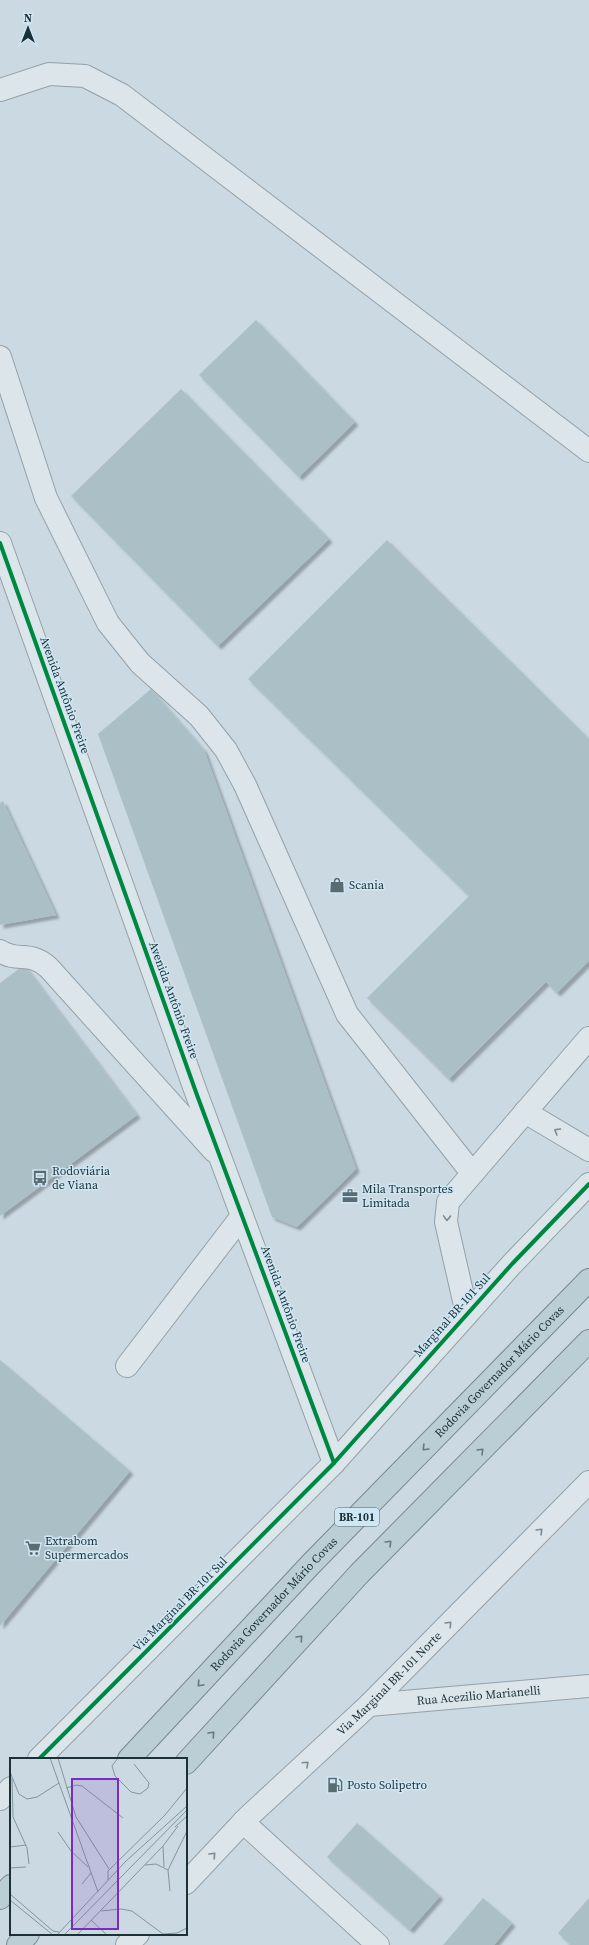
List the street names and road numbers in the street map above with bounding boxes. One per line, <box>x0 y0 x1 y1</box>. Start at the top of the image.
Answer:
street label: Avenida Antônio Freire <box>36 634 94 756</box>
street label: Avenida Antônio Freire <box>145 939 203 1061</box>
street label: Avenida Antônio Freire <box>257 1243 315 1365</box>
street label: Marginal BR-101 Sul <box>410 1269 494 1360</box>
street label: Rodovia Governador Mário Covas <box>431 1302 568 1441</box>
road number: BR-101 <box>335 1508 379 1526</box>
street label: Rodovia Governador Mário Covas <box>207 1534 341 1675</box>
street label: Via Marginal BR-101 Sul <box>129 1553 231 1655</box>
street label: Via Marginal BR-101 Norte <box>333 1628 445 1739</box>
street label: Rua Acezilio Marianelli <box>416 1682 542 1709</box>

